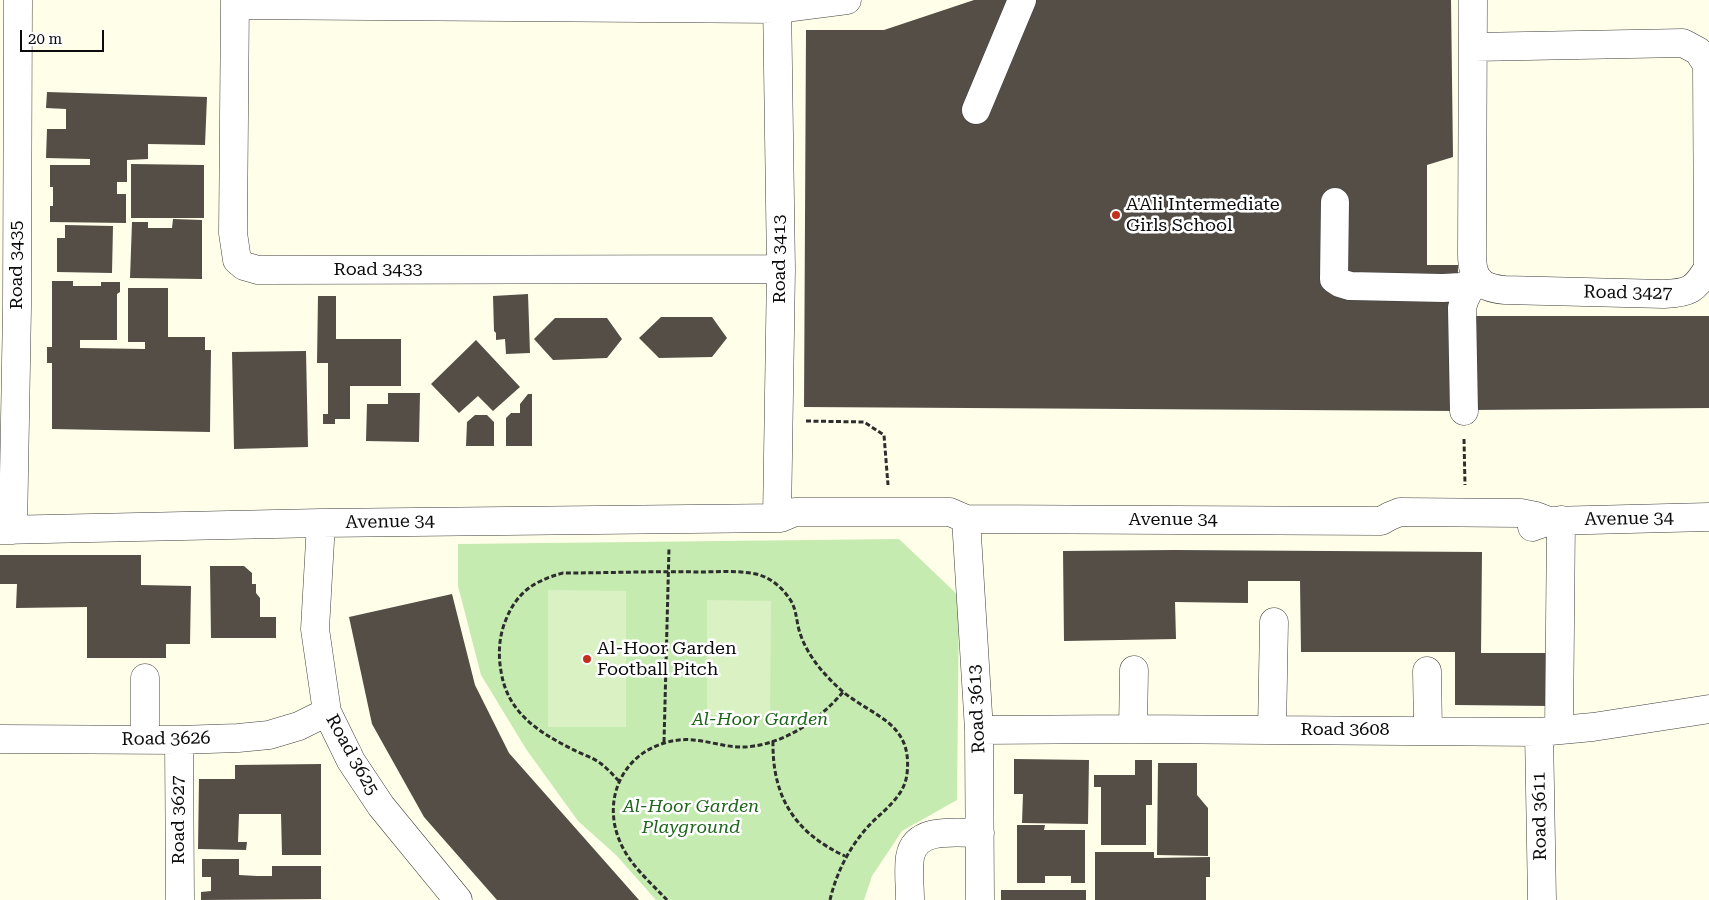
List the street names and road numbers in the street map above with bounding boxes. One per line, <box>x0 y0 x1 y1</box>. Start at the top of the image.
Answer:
street label: Road 3413 <box>769 214 791 304</box>
street label: Road 3435 <box>6 220 28 310</box>
street label: Road 3433 <box>333 259 423 281</box>
street label: Road 3427 <box>1583 281 1673 305</box>
street label: Avenue 34 <box>1584 507 1674 531</box>
street label: Avenue 34 <box>1128 509 1218 531</box>
street label: Avenue 34 <box>345 510 435 534</box>
street label: Road 3613 <box>964 664 990 754</box>
street label: Road 3625 <box>321 711 383 799</box>
street label: Road 3608 <box>1300 719 1390 741</box>
street label: Road 3626 <box>121 727 211 751</box>
street label: Road 3611 <box>1528 771 1552 861</box>
street label: Road 3627 <box>168 775 190 865</box>

